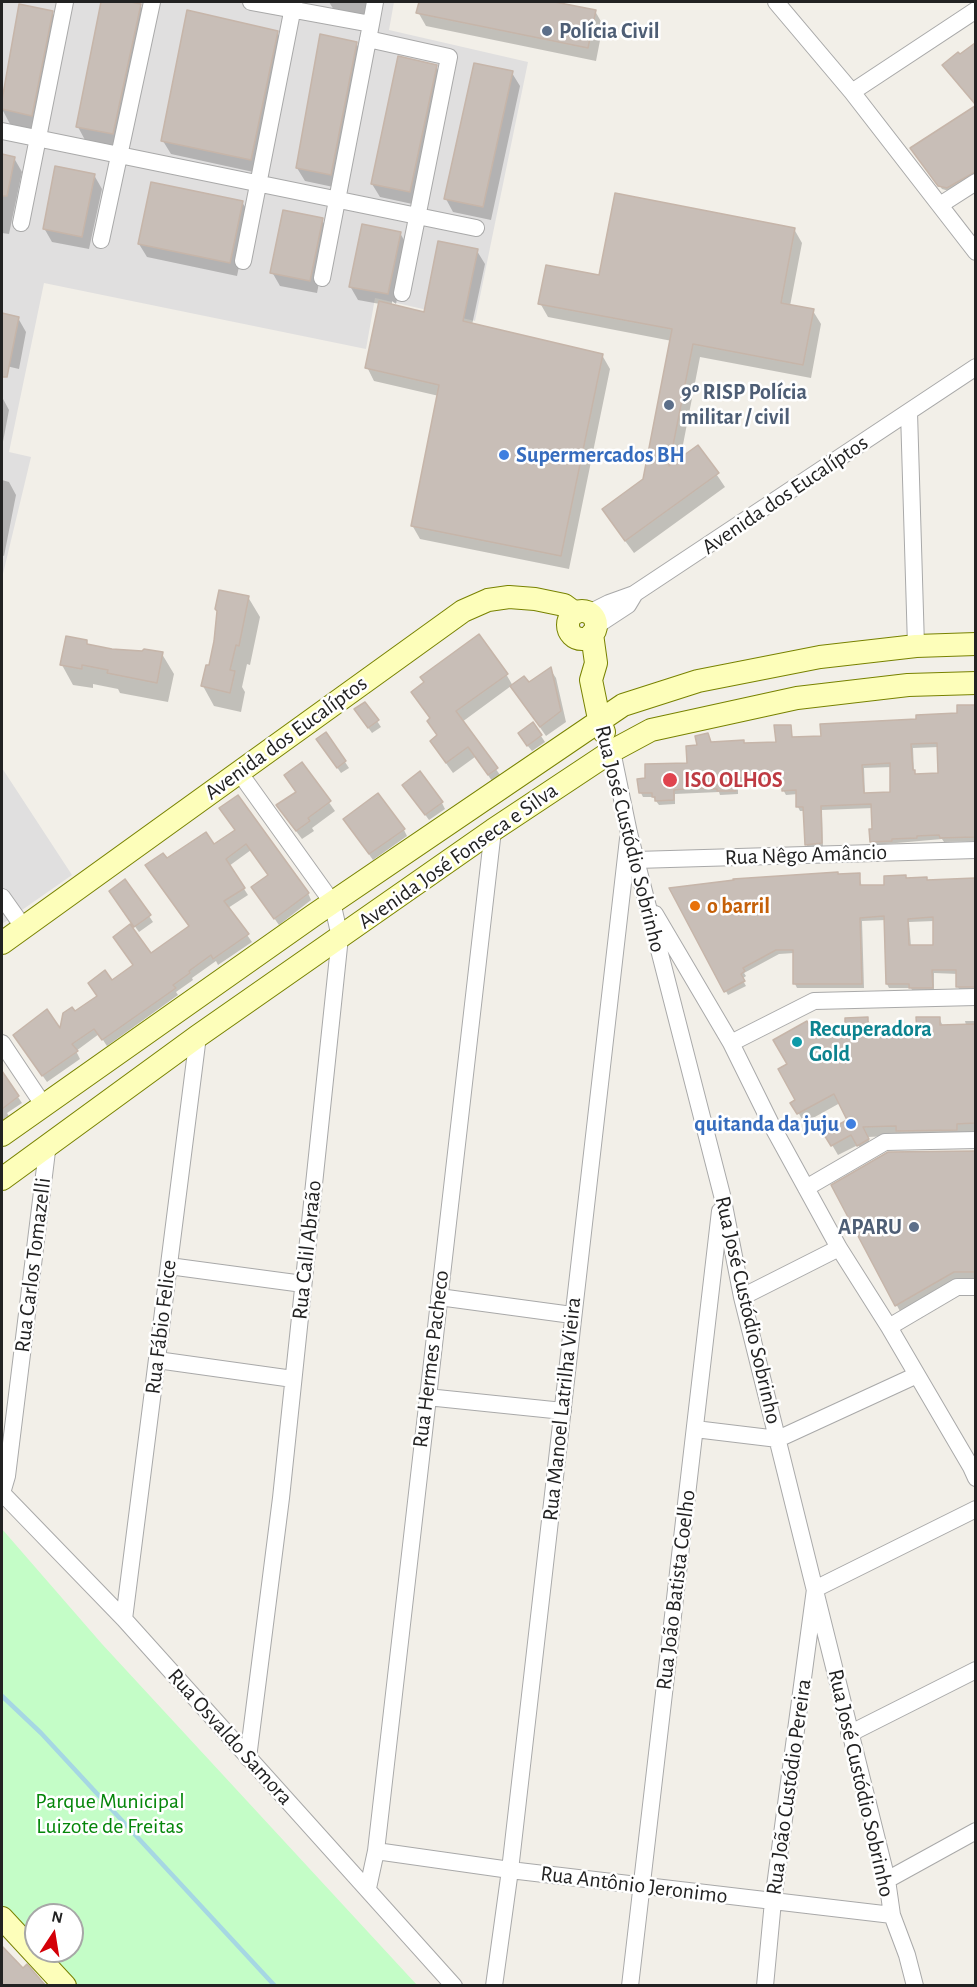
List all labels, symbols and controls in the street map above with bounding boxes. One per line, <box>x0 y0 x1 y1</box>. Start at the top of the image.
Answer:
place label: Polícia Civil <box>559 18 659 44</box>
marker: Polícia Civil <box>540 24 554 38</box>
place label: 9º RISP Polícia militar / civil <box>681 379 807 430</box>
marker: 9º RISP Polícia militar / civil <box>662 398 676 412</box>
street label: Avenida dos Eucalíptos <box>697 430 873 560</box>
place label: Supermercados BH <box>516 442 685 468</box>
marker: Supermercados BH <box>497 448 511 462</box>
street label: Avenida dos Eucalíptos <box>200 670 372 806</box>
street label: Rua José Custódio Sobrinho <box>589 723 671 955</box>
place label: ISO OLHOS <box>684 767 783 793</box>
marker: ISO OLHOS <box>661 771 679 789</box>
street label: Avenida José Fonseca e Silva <box>353 777 563 935</box>
street label: Rua Nêgo Amâncio <box>724 839 888 871</box>
place label: o barril <box>707 893 770 919</box>
marker: o barril <box>688 899 702 913</box>
place label: Recuperadora Gold <box>809 1016 932 1068</box>
marker: Recuperadora Gold <box>790 1035 804 1049</box>
place label: quitanda da juju <box>694 1111 839 1137</box>
marker: quitanda da juju <box>844 1117 858 1131</box>
street label: Rua Carlos Tomazelli <box>9 1176 57 1354</box>
street label: Rua Calil Abraão <box>287 1179 327 1321</box>
street label: Rua José Custódio Sobrinho <box>709 1194 787 1426</box>
place label: APARU <box>838 1214 902 1240</box>
marker: APARU <box>907 1220 921 1234</box>
street label: Rua Fábio Felice <box>140 1258 182 1396</box>
street label: Rua Hermes Pacheco <box>407 1269 455 1449</box>
street label: Rua Manoel Latrilha Vieira <box>537 1296 587 1522</box>
street label: Rua João Batista Coelho <box>651 1488 701 1692</box>
street label: Rua Osvaldo Samora <box>162 1663 298 1811</box>
street label: Rua José Custódio Sobrinho <box>822 1667 900 1899</box>
street label: Rua João Custódio Pereira <box>761 1677 817 1897</box>
park label: Parque Municipal Luizote de Freitas <box>35 1788 185 1840</box>
street label: Rua Antônio Jeronimo <box>539 1860 729 1910</box>
north arrow <box>24 1903 84 1963</box>
text: N <box>50 1908 64 1926</box>

